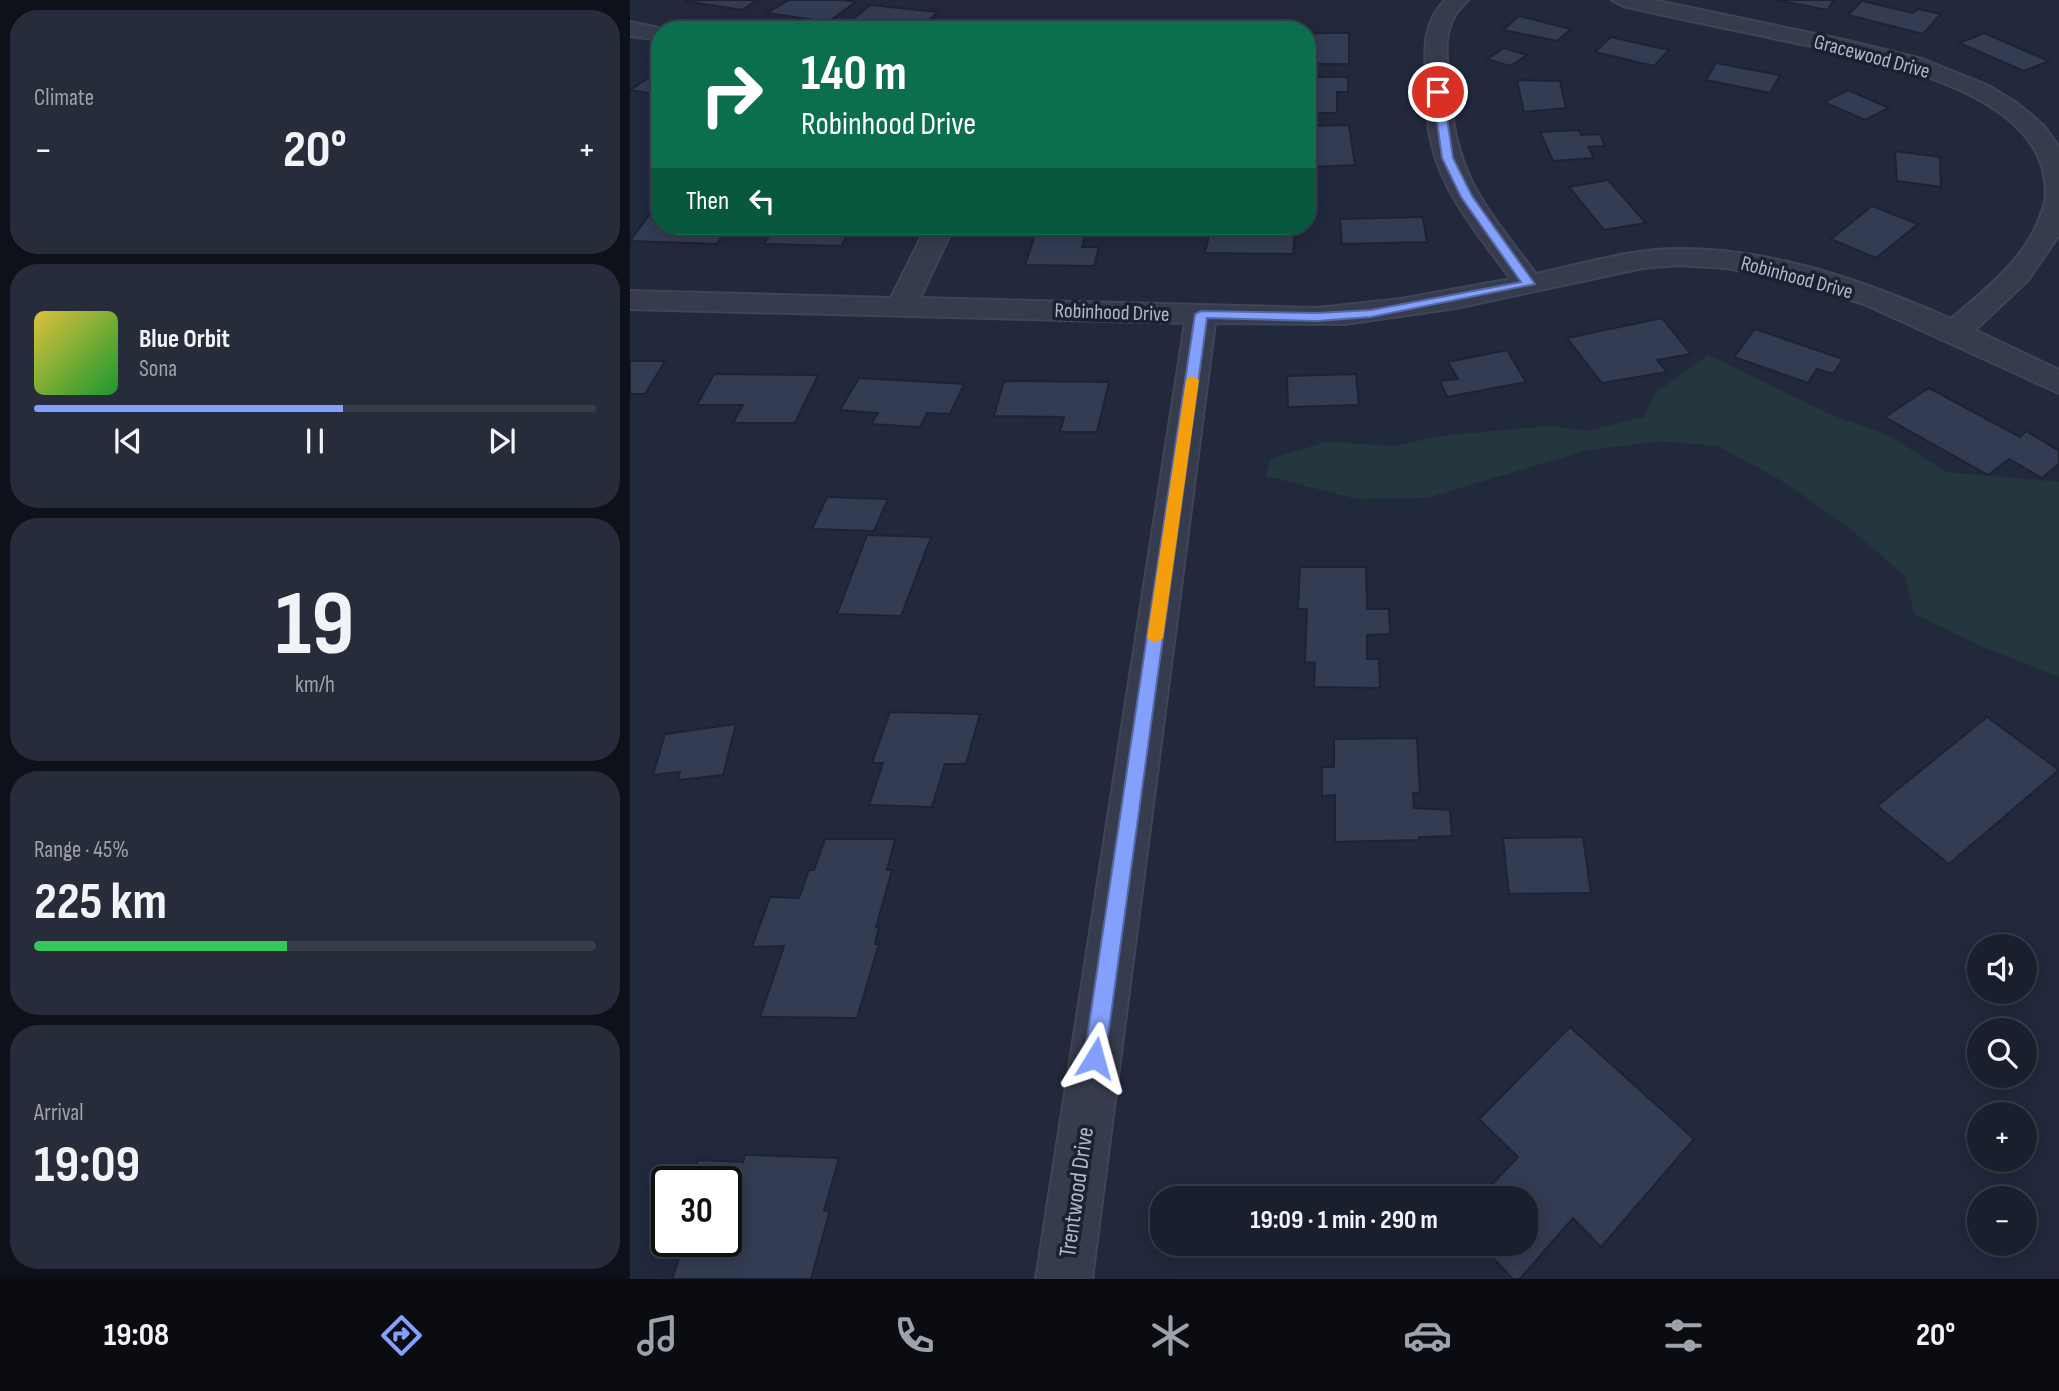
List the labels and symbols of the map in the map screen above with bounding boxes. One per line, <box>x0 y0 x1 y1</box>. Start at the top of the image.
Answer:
street label: Gracewood Drive <box>1811 29 1933 84</box>
pin <box>1408 62 1468 122</box>
street label: Robinhood Drive <box>1738 251 1856 304</box>
street label: Robinhood Drive <box>1054 298 1170 327</box>
position arrow <box>1058 1021 1132 1095</box>
street label: Trentwood Drive <box>1053 1125 1100 1259</box>
speed limit sign: 30 <box>651 1166 742 1257</box>

